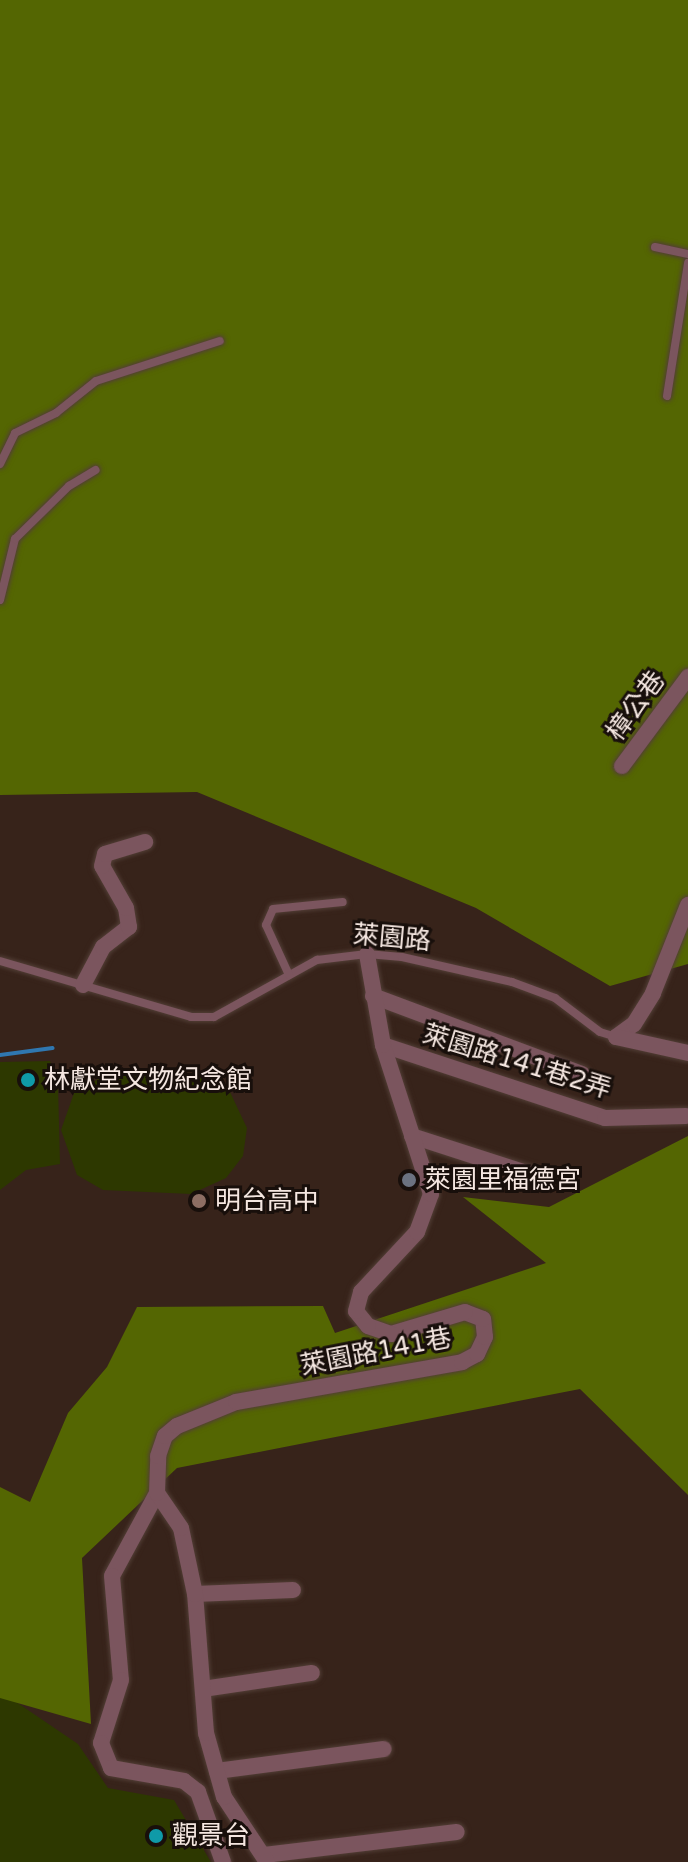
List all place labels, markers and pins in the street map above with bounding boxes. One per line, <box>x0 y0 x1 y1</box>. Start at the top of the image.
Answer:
place label: 林獻堂文物紀念館 <box>44 1064 252 1096</box>
marker: 林獻堂文物紀念館 <box>19 1071 37 1089</box>
place label: 萊園里福德宮 <box>425 1164 581 1196</box>
marker: 萊園里福德宮 <box>400 1171 418 1189</box>
place label: 明台高中 <box>215 1185 319 1217</box>
marker: 明台高中 <box>190 1192 208 1210</box>
place label: 觀景台 <box>172 1820 250 1852</box>
marker: 觀景台 <box>147 1827 165 1845</box>

